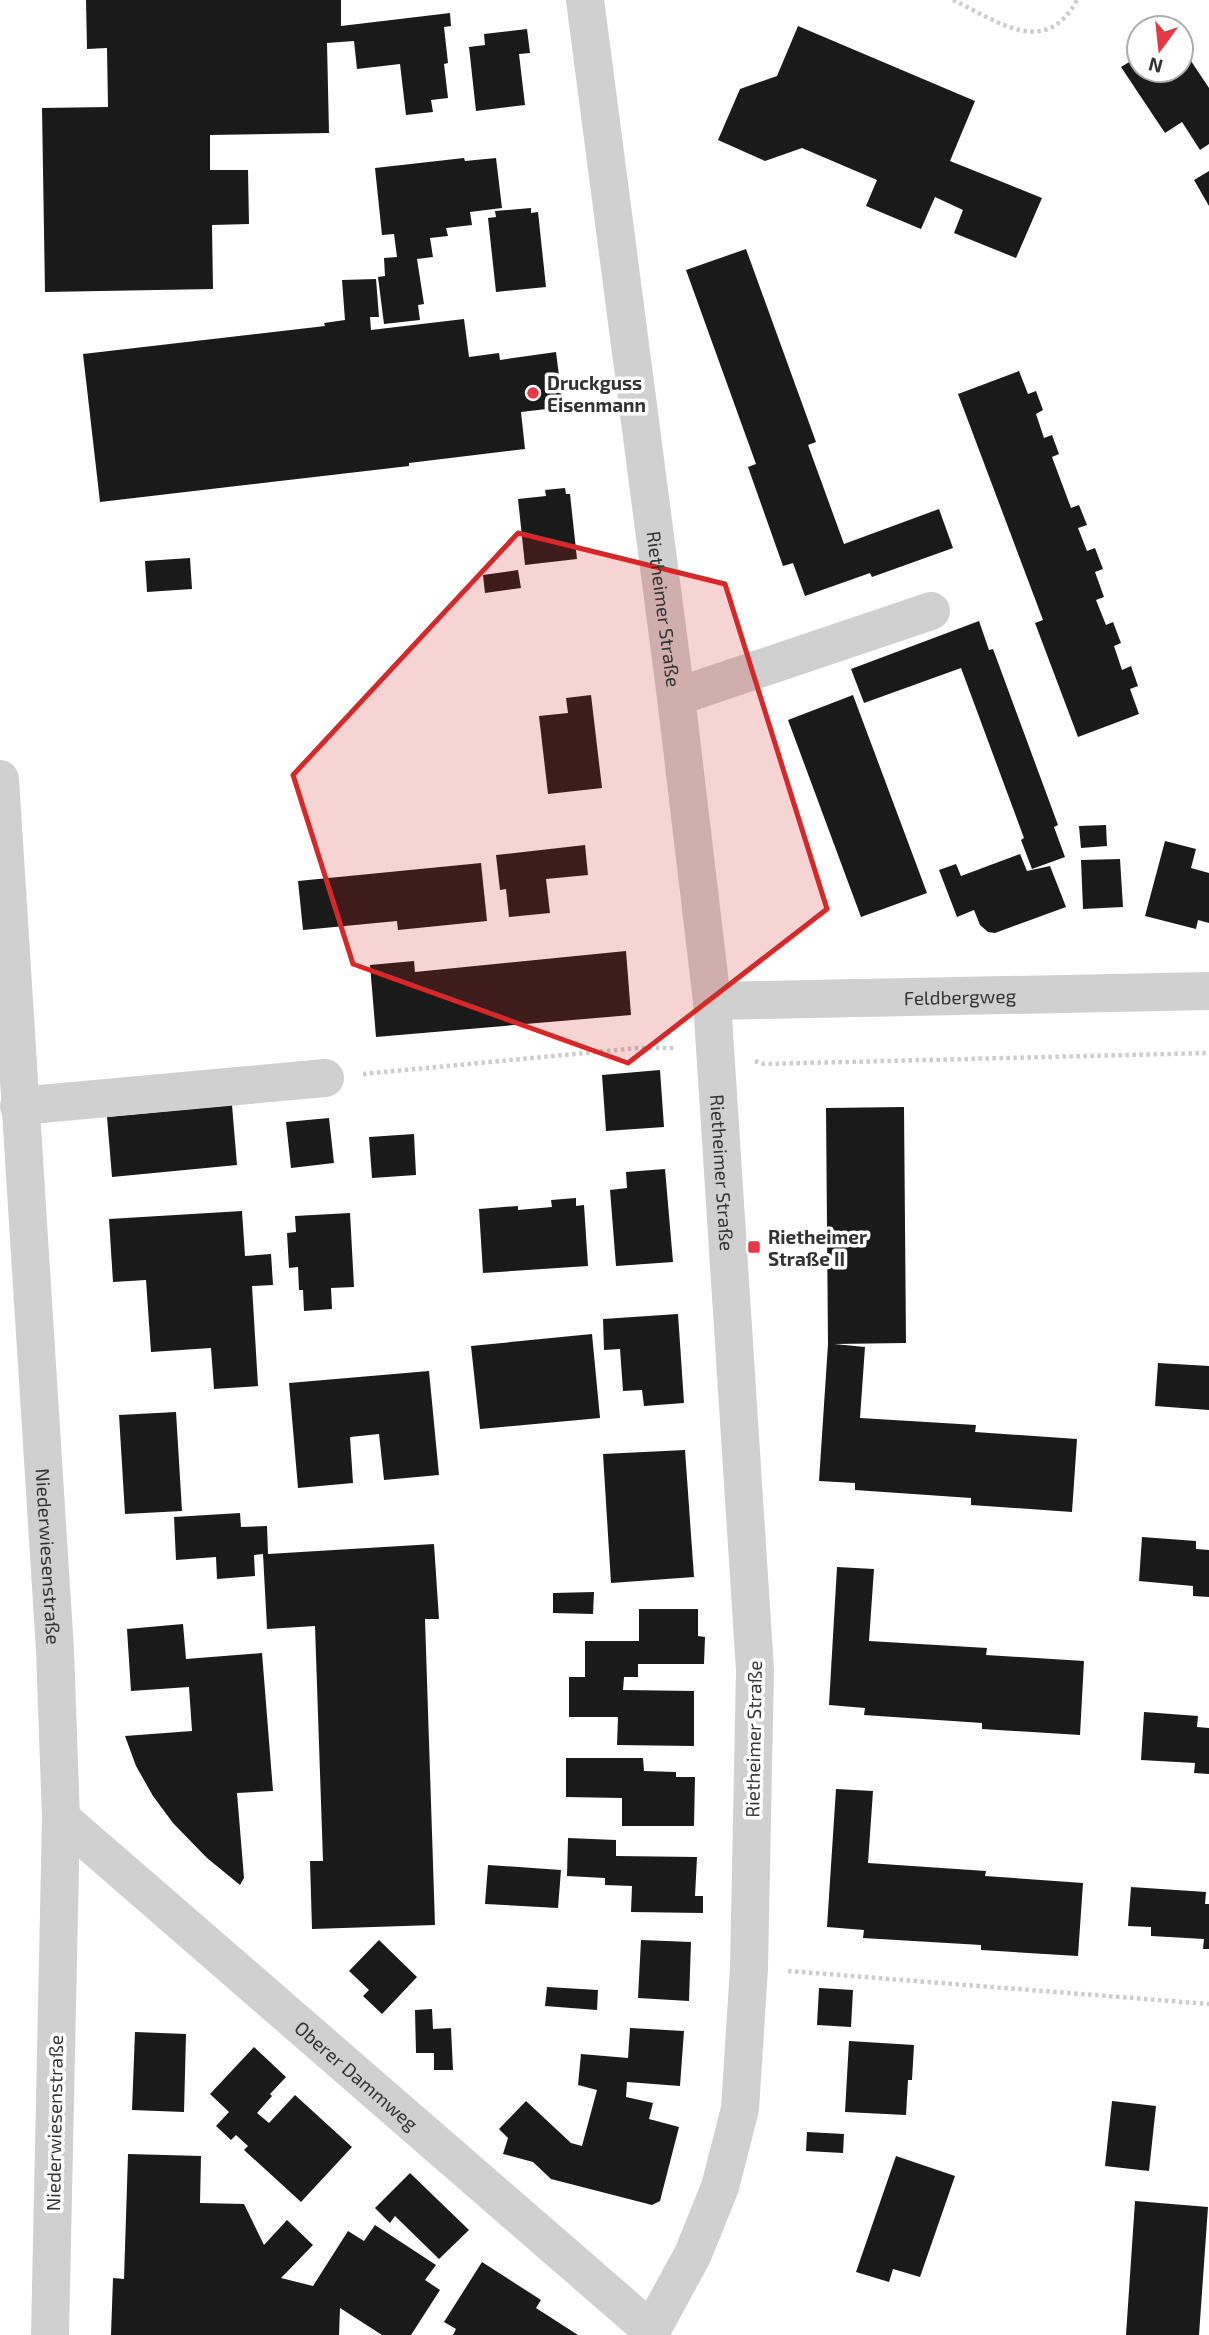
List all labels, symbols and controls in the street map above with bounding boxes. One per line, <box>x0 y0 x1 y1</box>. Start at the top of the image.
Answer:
north arrow <box>1125 14 1195 84</box>
text: N <box>1146 53 1165 79</box>
place label: Druckguss Eisenmann <box>547 371 646 416</box>
marker: Druckguss Eisenmann <box>525 385 541 401</box>
street label: Rietheimer Straße <box>643 529 686 688</box>
street label: Feldbergweg <box>904 983 1017 1009</box>
street label: Rietheimer Straße <box>707 1093 740 1252</box>
place label: Rietheimer Straße II <box>768 1225 867 1270</box>
marker: Rietheimer Straße II <box>746 1239 762 1255</box>
street label: Niederwiesenstraße <box>32 1468 66 1645</box>
street label: Rietheimer Straße <box>740 1660 766 1818</box>
street label: Oberer Dammweg <box>291 2015 424 2135</box>
street label: Niederwiesenstraße <box>41 2035 67 2211</box>

